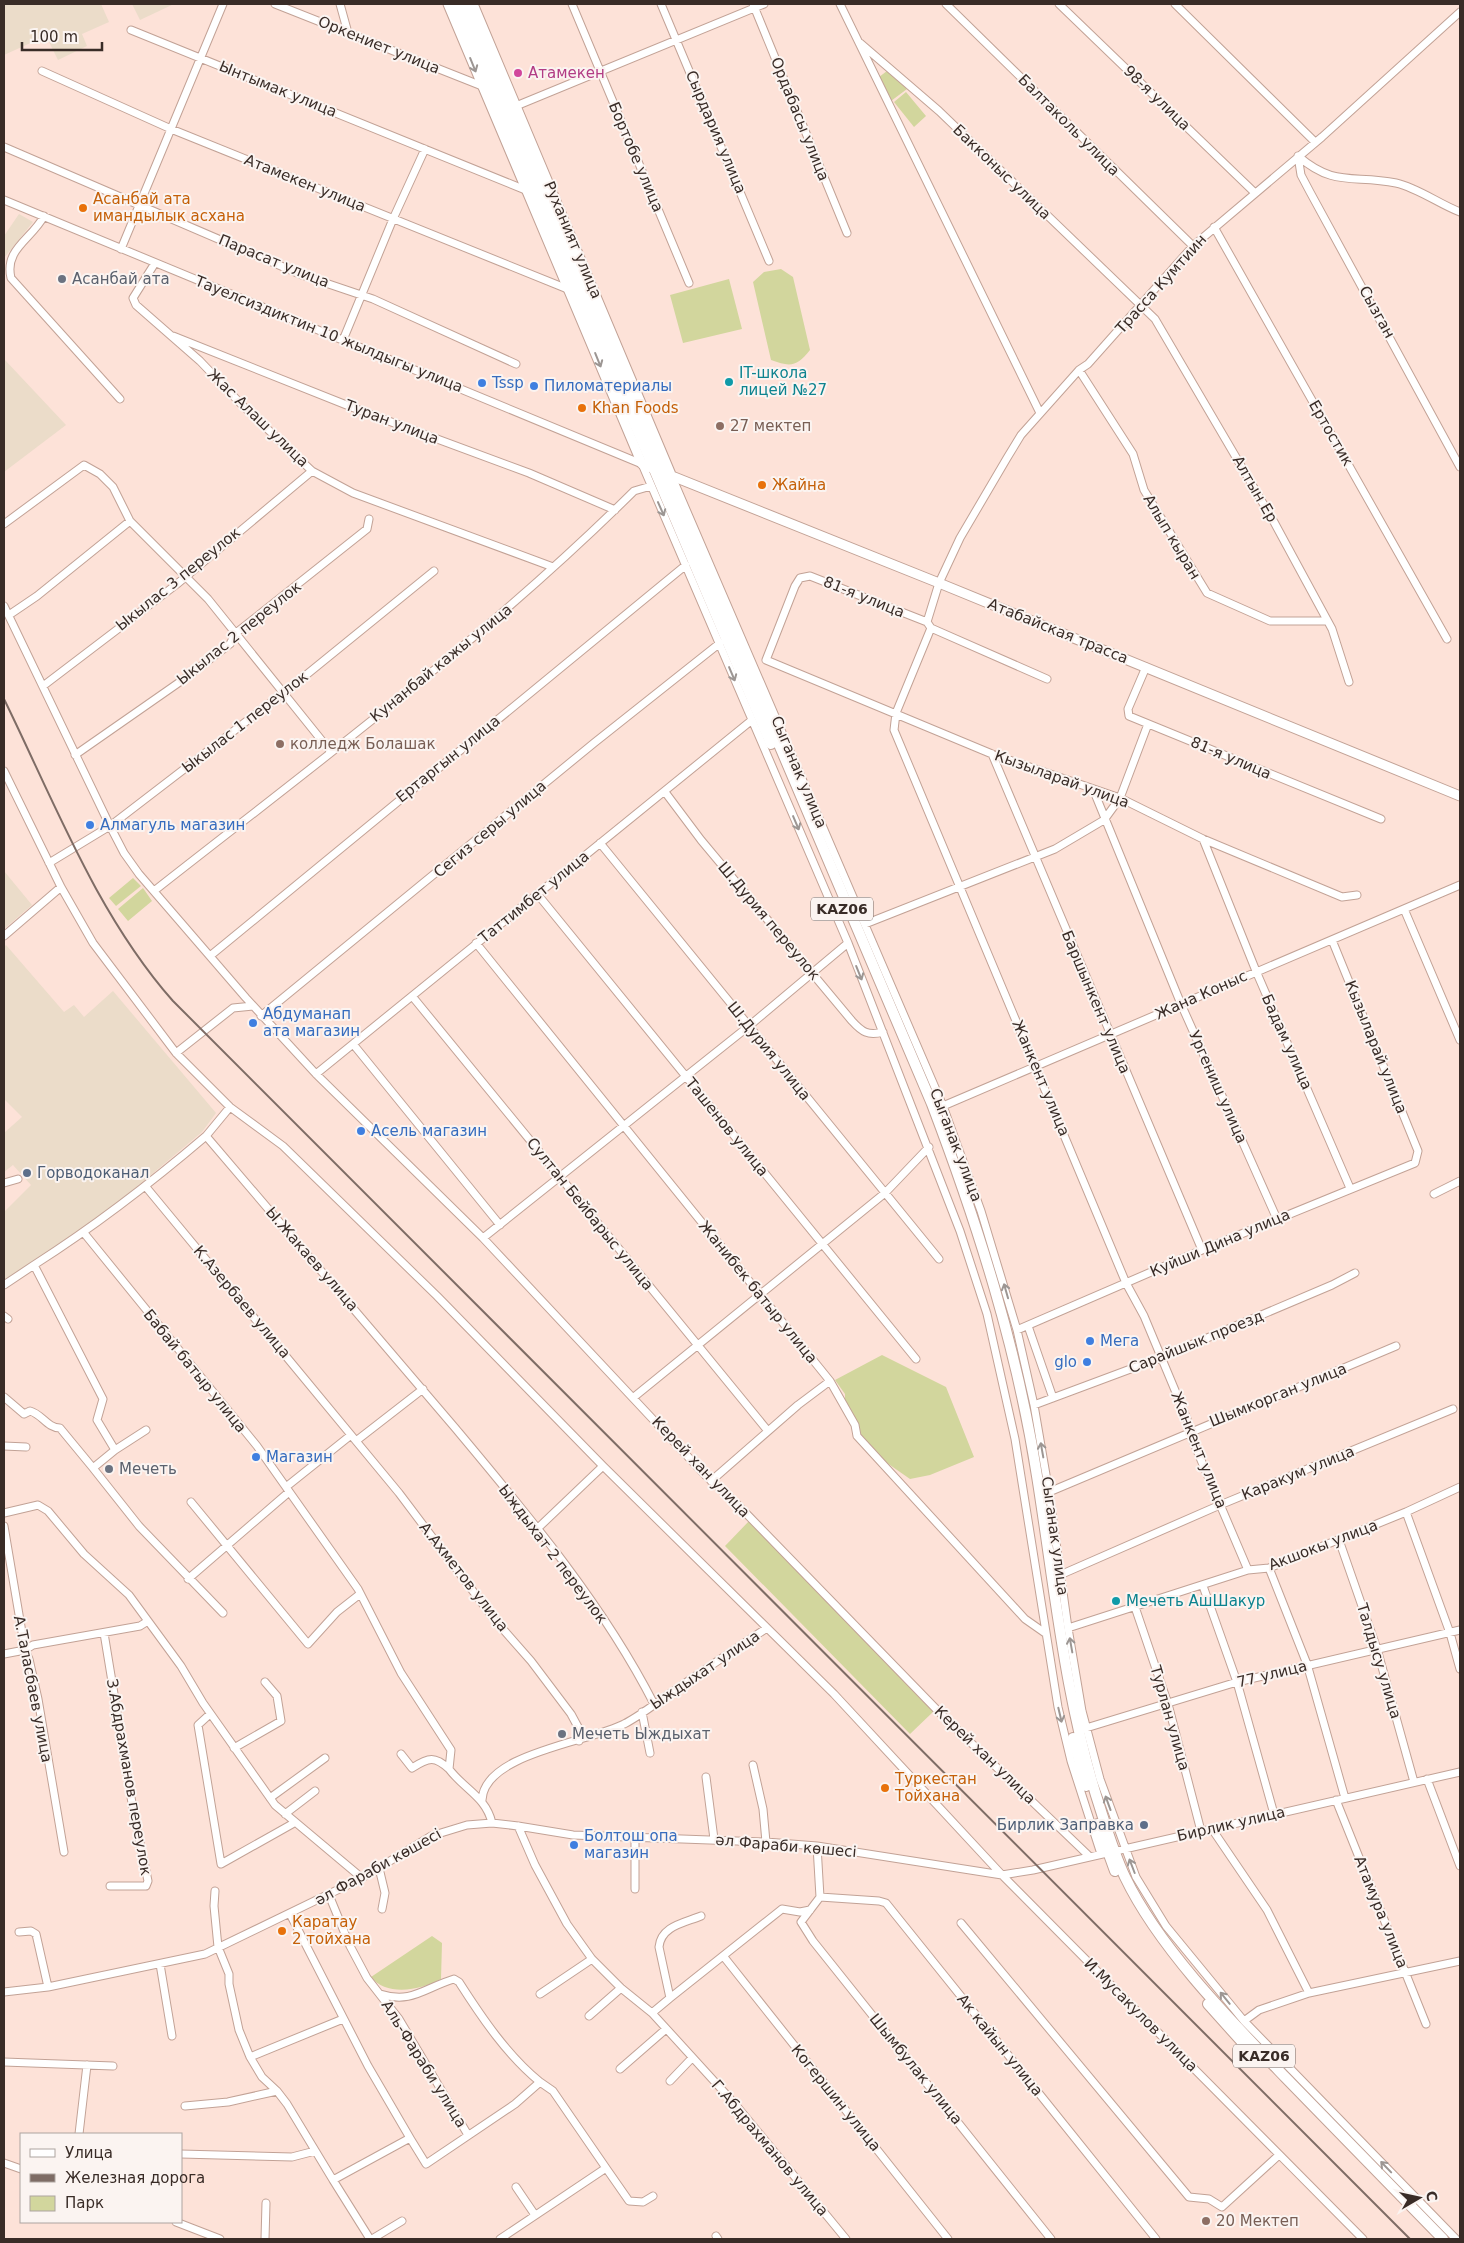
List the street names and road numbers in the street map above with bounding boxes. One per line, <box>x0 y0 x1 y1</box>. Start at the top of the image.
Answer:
street label: Оркениет улица <box>316 12 442 78</box>
street label: Ордабасы улица <box>767 55 833 183</box>
street label: Ынтымак улица <box>216 57 340 121</box>
street label: 98-я улица <box>1120 62 1194 134</box>
street label: Сырдария улица <box>682 68 750 196</box>
street label: Балтаколь улица <box>1015 71 1123 179</box>
street label: Бортобе улица <box>605 99 667 215</box>
street label: Бакконыс улица <box>949 121 1055 223</box>
street label: Атамекен улица <box>242 150 368 216</box>
street label: Руханият улица <box>540 179 606 301</box>
street label: Парасат улица <box>216 231 332 291</box>
street label: Трасса Кумтиин <box>1111 231 1210 338</box>
street label: Тауелсиздиктин 10 жылдыгы улица <box>191 271 466 396</box>
street label: Сызган <box>1355 283 1399 341</box>
street label: Жас Алаш улица <box>204 365 312 471</box>
street label: Туран улица <box>342 396 441 448</box>
street label: Ертостик <box>1305 397 1357 469</box>
street label: Алтын Ер <box>1229 452 1281 526</box>
street label: Алып кыран <box>1140 491 1204 583</box>
street label: Ыкылас 3 переулок <box>112 523 244 635</box>
street label: 81-я улица <box>821 573 907 621</box>
street label: Ыкылас 2 переулок <box>173 577 305 689</box>
street label: Атабайская трасса <box>985 595 1131 667</box>
street label: Кунанбай кажы улица <box>366 600 516 726</box>
street label: Ыкылас 1 переулок <box>178 667 312 777</box>
street label: Ертаргын улица <box>392 712 504 806</box>
street label: Сыганак улица <box>767 713 831 831</box>
street label: 81-я улица <box>1188 733 1274 783</box>
street label: Кызыларай улица <box>992 746 1132 812</box>
street label: Сегиз серы улица <box>430 777 550 881</box>
street label: Таттимбет улица <box>475 847 593 948</box>
street label: Ш.Дурия переулок <box>714 858 824 984</box>
road number: KАZ06 <box>811 898 873 921</box>
street label: Баршынкент улица <box>1058 928 1134 1076</box>
street label: Жана Коныс <box>1152 967 1250 1023</box>
street label: Кызыларай улица <box>1341 978 1411 1116</box>
street label: Бадам улица <box>1258 991 1316 1093</box>
street label: Ш.Дурия улица <box>724 998 814 1104</box>
street label: Жанкент улица <box>1008 1017 1074 1139</box>
street label: Ургениш улица <box>1185 1028 1251 1146</box>
street label: Ташенов улица <box>681 1073 772 1180</box>
street label: Сыганак улица <box>926 1086 986 1204</box>
street label: Султан Бейбарыс улица <box>523 1134 657 1294</box>
street label: Ы.Жакаев улица <box>262 1203 362 1315</box>
street label: Куйши Дина улица <box>1147 1205 1293 1281</box>
street label: Жанибек батыр улица <box>695 1217 821 1367</box>
street label: К.Азербаев улица <box>190 1242 294 1362</box>
street label: Бабай батыр улица <box>140 1306 250 1436</box>
street label: Сарайшык проезд <box>1126 1307 1266 1377</box>
street label: Шымкорган улица <box>1207 1359 1349 1431</box>
street label: Жанкент улица <box>1167 1389 1231 1511</box>
street label: Керей хан улица <box>648 1413 754 1521</box>
street label: Каракум улица <box>1239 1442 1357 1504</box>
street label: Сыганак улица <box>1038 1475 1072 1597</box>
street label: Ыждыхат 2 переулок <box>495 1481 611 1627</box>
street label: Акшокы улица <box>1266 1516 1380 1574</box>
street label: А.Ахметов улица <box>416 1519 512 1635</box>
street label: Талдысу улица <box>1353 1600 1405 1721</box>
street label: А.Таласбаев улица <box>10 1614 56 1764</box>
street label: Ыждыхат улица <box>647 1627 763 1713</box>
street label: 77 улица <box>1235 1657 1309 1691</box>
street label: Турлан улица <box>1146 1662 1194 1773</box>
street label: З.Абдрахманов переулок <box>103 1677 155 1877</box>
street label: Керей хан улица <box>931 1702 1039 1808</box>
street label: Бирлик улица <box>1175 1803 1287 1845</box>
street label: әл Фараби көшесі <box>312 1825 444 1909</box>
street label: әл Фараби көшесі <box>715 1831 857 1861</box>
street label: Атамура улица <box>1350 1853 1412 1971</box>
street label: И.Мусакулов улица <box>1080 1954 1202 2076</box>
street label: Ак кайын улица <box>953 1990 1047 2100</box>
street label: Аль-Фараби улица <box>378 1997 470 2131</box>
street label: Шымбулак улица <box>866 2010 966 2128</box>
street label: Когершин улица <box>787 2041 885 2155</box>
road number: KАZ06 <box>1233 2044 1295 2068</box>
street label: Г.Абдрахманов улица <box>708 2076 832 2220</box>

